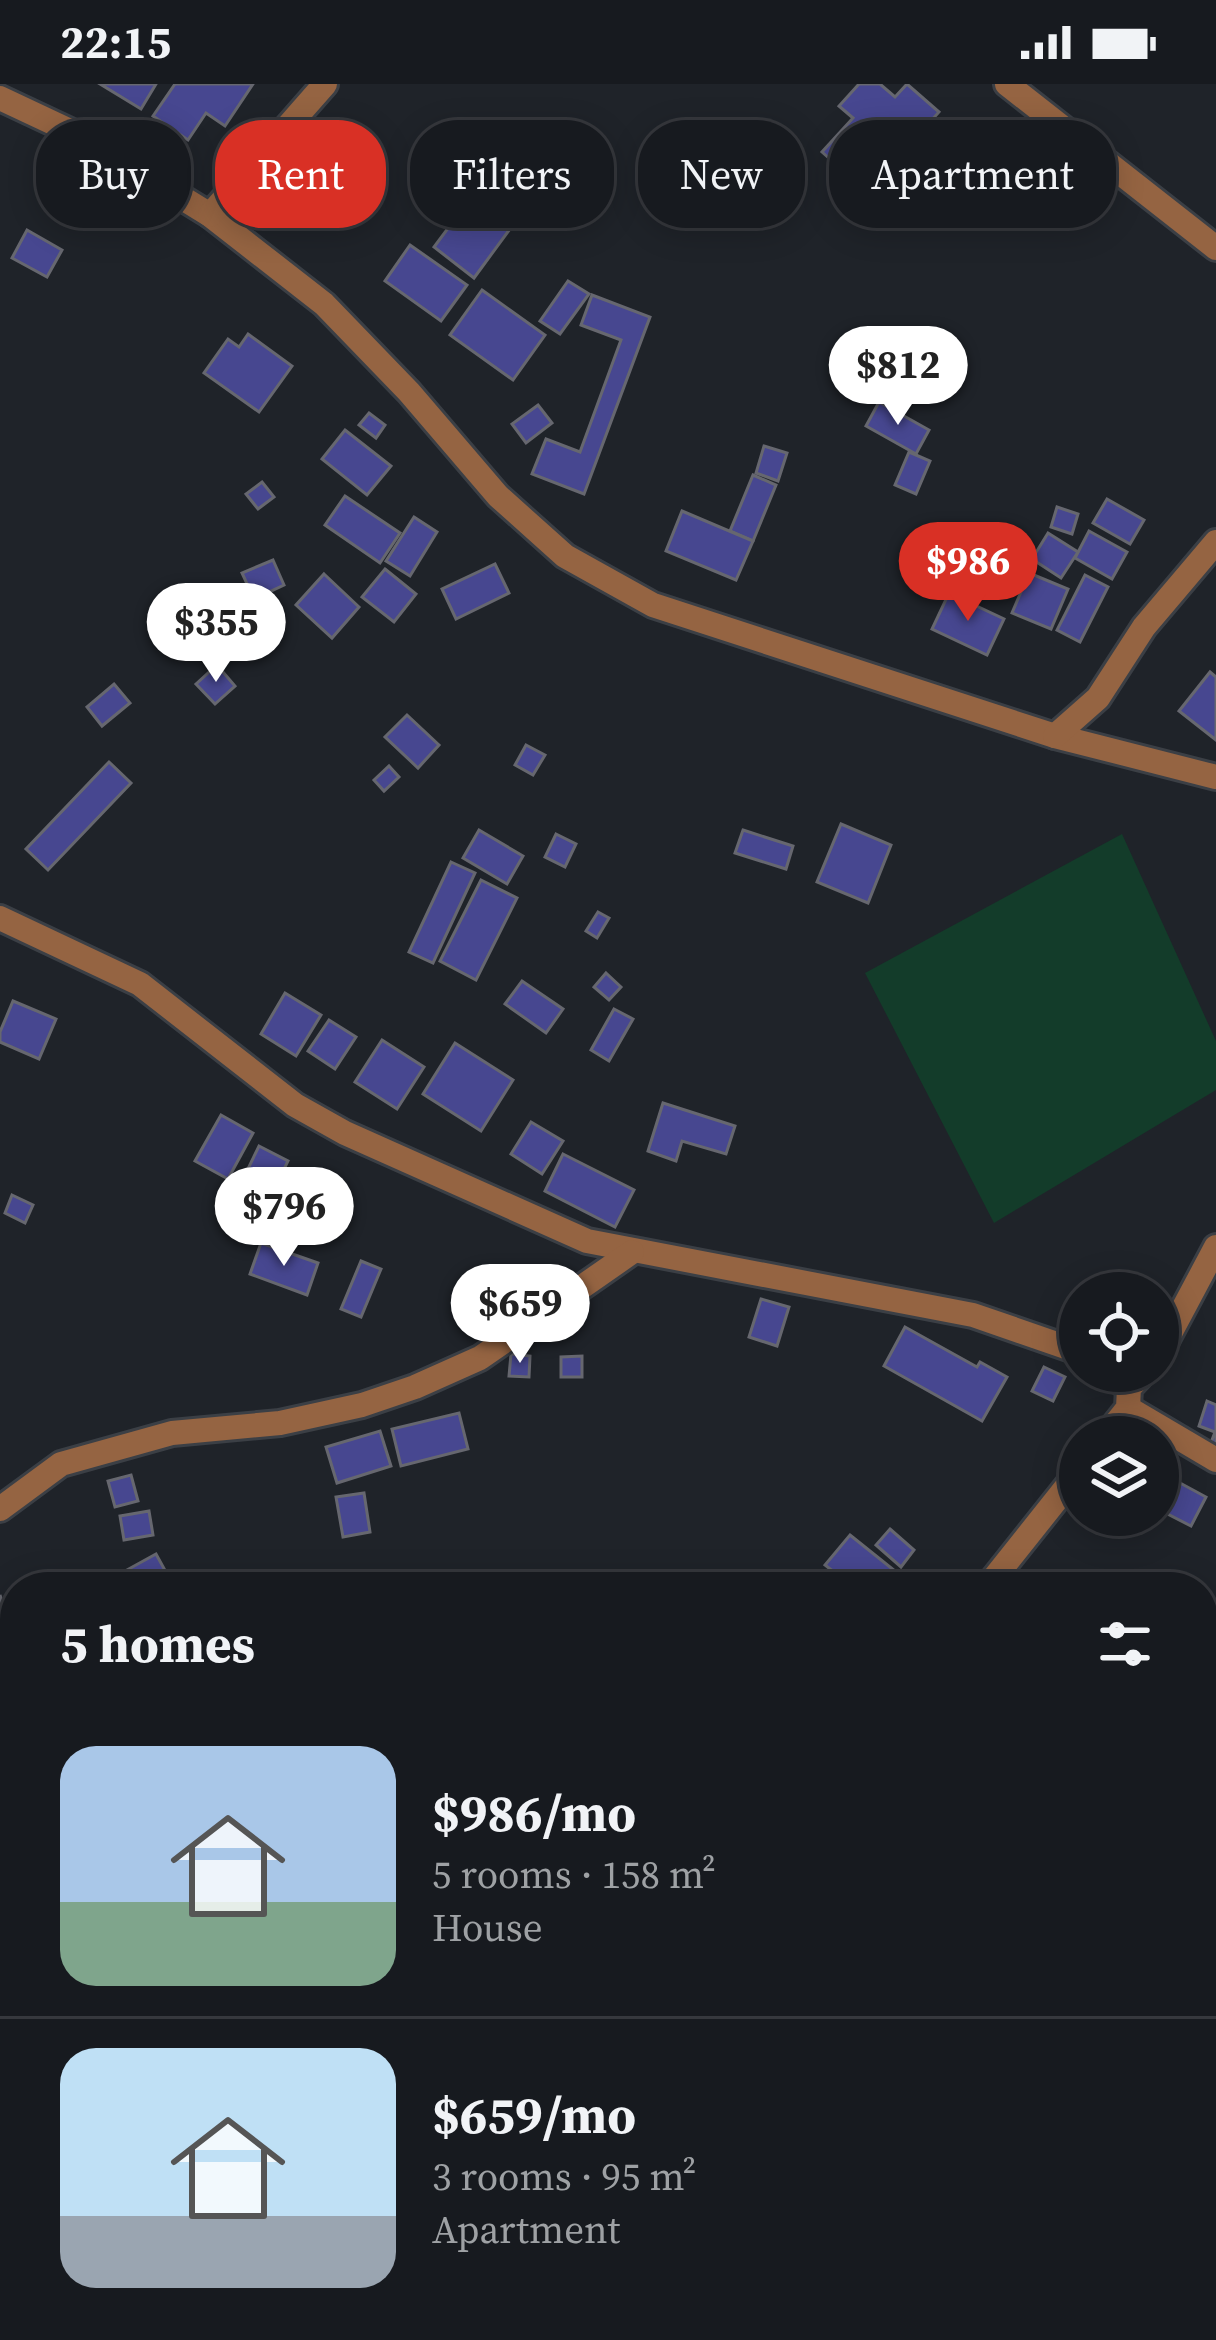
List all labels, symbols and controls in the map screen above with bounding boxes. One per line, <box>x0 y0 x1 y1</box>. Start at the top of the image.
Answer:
text: 22:15 <box>60 11 171 73</box>
chip: Buy <box>36 120 191 228</box>
chip: Rent <box>215 120 386 228</box>
chip: Filters <box>410 120 614 228</box>
chip: New <box>638 120 805 228</box>
chip: Apartment <box>829 120 1116 228</box>
pin: $812 <box>827 326 969 428</box>
text: $812 <box>856 338 940 391</box>
pin: $986 <box>897 522 1039 624</box>
text: $986 <box>926 534 1010 587</box>
pin: $355 <box>145 583 287 685</box>
text: $355 <box>174 595 258 648</box>
pin: $796 <box>213 1167 355 1269</box>
text: $796 <box>242 1179 326 1232</box>
pin: $659 <box>449 1264 591 1366</box>
map controls <box>1059 1272 1179 1536</box>
button: locate <box>1059 1272 1179 1392</box>
text: $659 <box>478 1276 562 1329</box>
button: layers <box>1059 1416 1179 1536</box>
text: 5 homes <box>60 1609 255 1679</box>
icon: filters <box>1092 1611 1158 1677</box>
text: $986/mo <box>432 1778 636 1848</box>
icon: home <box>156 1794 300 1938</box>
text: 5 rooms · 158 m² <box>432 1848 716 1901</box>
text: House <box>432 1901 543 1954</box>
text: $659/mo <box>432 2080 636 2150</box>
icon: home <box>156 2096 300 2240</box>
text: 3 rooms · 95 m² <box>432 2150 696 2203</box>
text: Apartment <box>432 2203 620 2256</box>

